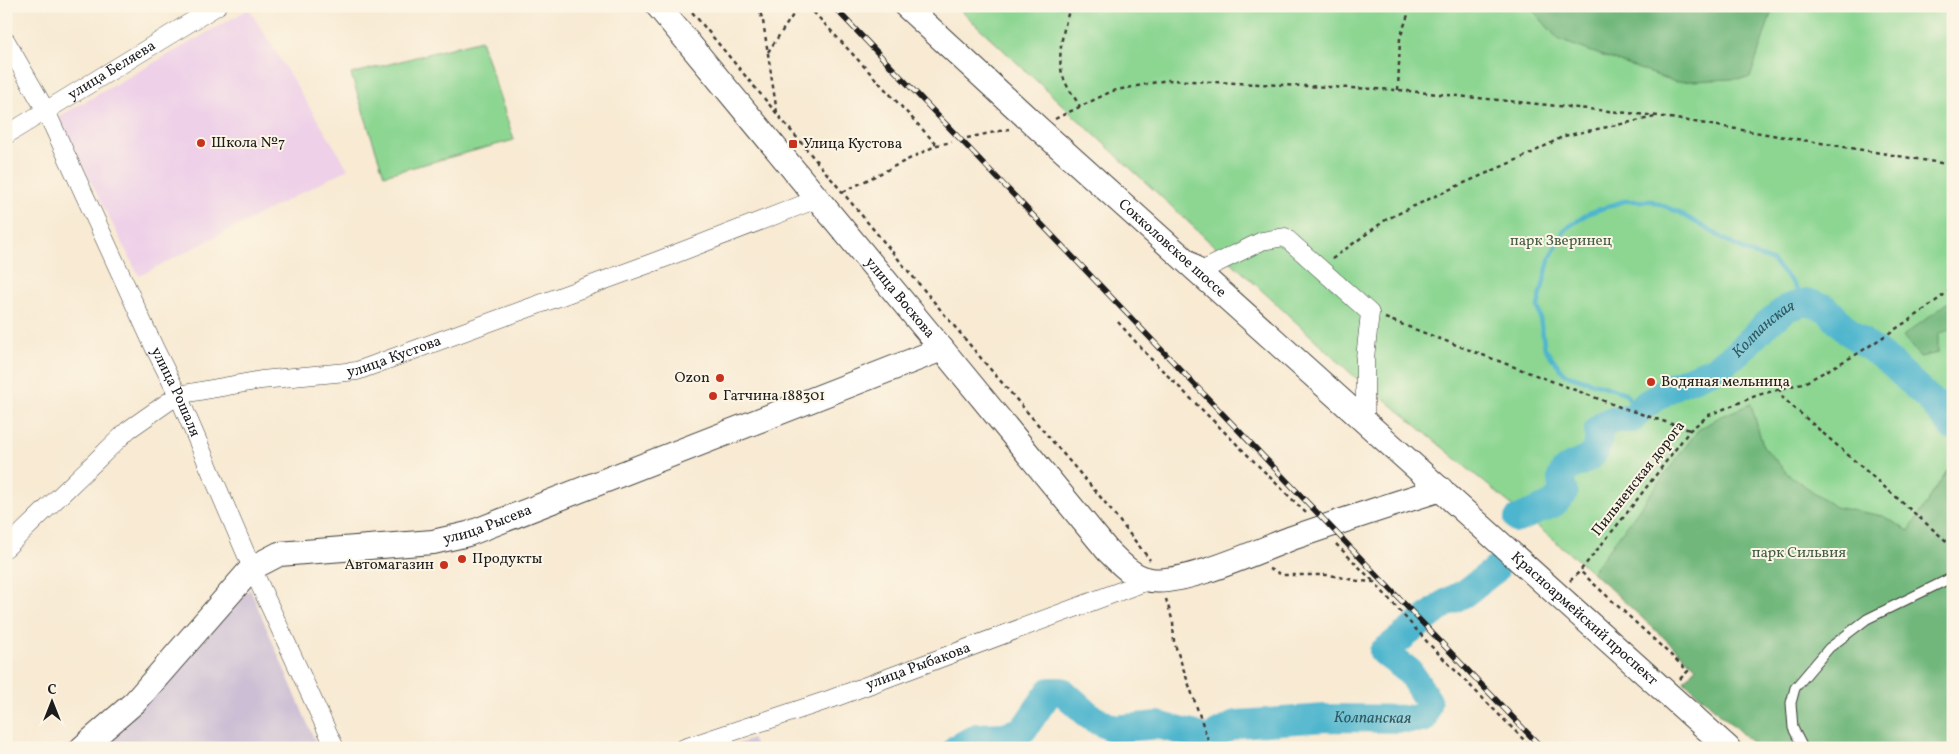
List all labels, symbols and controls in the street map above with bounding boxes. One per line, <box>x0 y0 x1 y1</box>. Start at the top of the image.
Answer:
street label: улица Беляева <box>64 35 160 105</box>
place label: Школа №7 <box>211 133 285 154</box>
place label: Улица Кустова <box>803 134 902 155</box>
marker: Школа №7 <box>195 137 207 149</box>
marker: Улица Кустова <box>787 138 799 150</box>
street label: Сокколовское шоссе <box>1113 194 1231 303</box>
park label: парк Зверинец <box>1510 231 1613 252</box>
street label: улица Воскова <box>860 253 940 343</box>
water label: Колпанская <box>1728 295 1797 363</box>
street label: улица Кустова <box>346 330 444 382</box>
street label: улица Рошаля <box>145 343 205 440</box>
place label: Ozon <box>675 368 710 389</box>
marker: Ozon <box>714 372 726 384</box>
place label: Водяная мельница <box>1661 372 1790 393</box>
marker: Водяная мельница <box>1645 376 1657 388</box>
place label: Гатчина 188301 <box>723 386 825 407</box>
marker: Гатчина 188301 <box>707 390 719 402</box>
street label: Пильненская дорога <box>1587 417 1691 541</box>
street label: улица Рысева <box>441 500 535 550</box>
park label: парк Сильвия <box>1752 543 1846 564</box>
street label: Красноармейский проспект <box>1506 547 1663 691</box>
place label: Продукты <box>472 549 543 570</box>
marker: Продукты <box>456 553 468 565</box>
place label: Автомагазин <box>345 555 434 576</box>
marker: Автомагазин <box>438 559 450 571</box>
street label: улица Рыбакова <box>863 637 974 696</box>
north arrow <box>28 676 78 726</box>
text: С <box>47 681 57 700</box>
water label: Колпанская <box>1333 707 1411 730</box>

